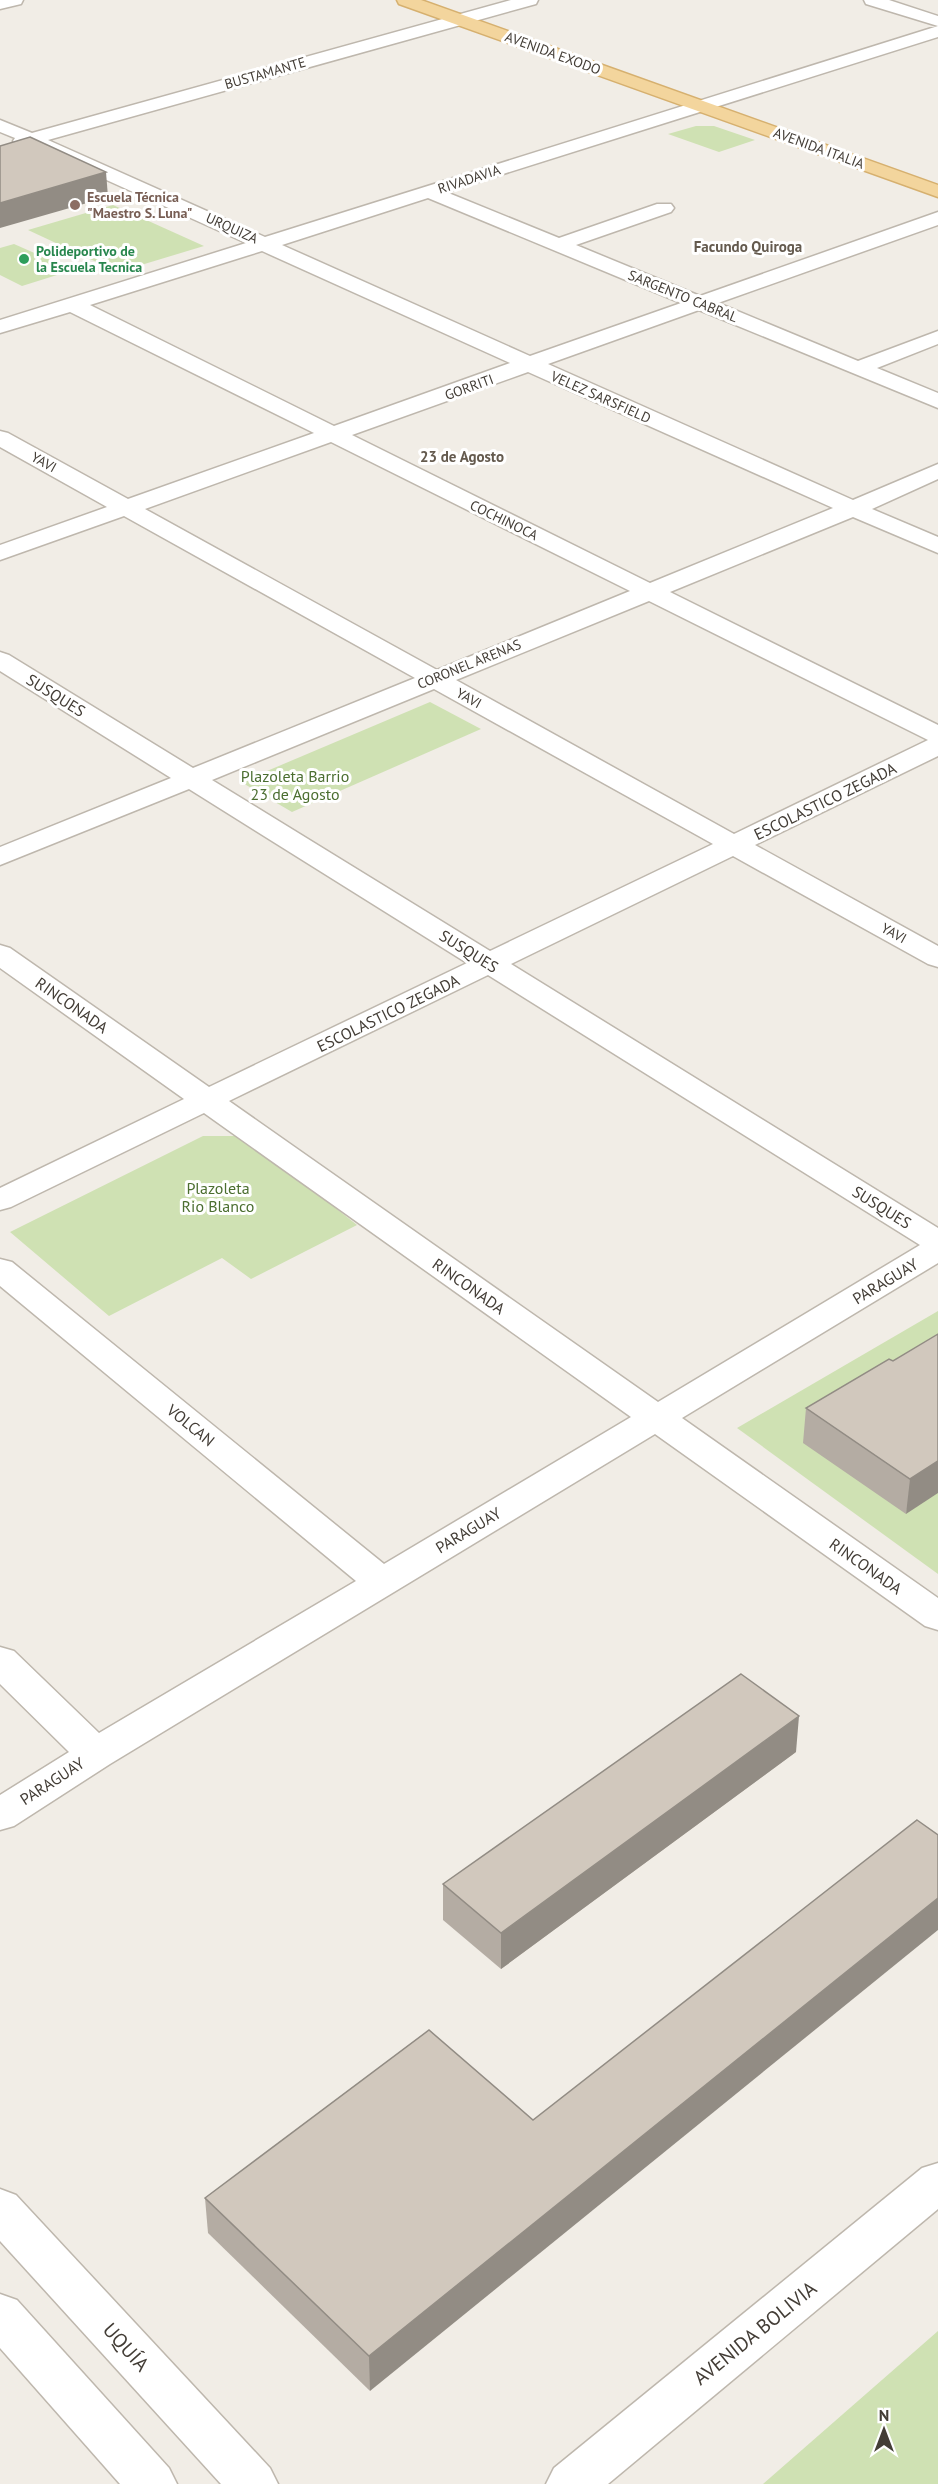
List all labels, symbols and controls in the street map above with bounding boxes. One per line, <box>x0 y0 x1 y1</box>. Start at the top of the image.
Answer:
street label: AVENIDA EXODO <box>503 27 603 79</box>
street label: BUSTAMANTE <box>222 53 308 93</box>
street label: AVENIDA ITALIA <box>771 123 868 173</box>
street label: RIVADAVIA <box>436 160 503 198</box>
place label: Escuela Técnica "Maestro S. Luna" <box>87 188 192 222</box>
marker: Escuela Técnica "Maestro S. Luna" <box>68 198 82 212</box>
street label: URQUIZA <box>203 209 262 248</box>
district label: Facundo Quiroga <box>694 237 802 256</box>
place label: Polideportivo de la Escuela Tecnica <box>36 242 142 276</box>
marker: Polideportivo de la Escuela Tecnica <box>17 252 31 266</box>
street label: SARGENTO CABRAL <box>626 266 740 326</box>
street label: VELEZ SARSFIELD <box>547 366 654 427</box>
street label: GORRITI <box>442 370 496 404</box>
district label: 23 de Agosto <box>420 447 504 466</box>
street label: YAVI <box>28 448 60 476</box>
street label: COCHINOCA <box>467 496 542 545</box>
street label: CORONEL ARENAS <box>414 635 524 693</box>
street label: SUSQUES <box>23 669 89 721</box>
street label: YAVI <box>453 684 485 712</box>
street label: ESCOLASTICO ZEGADA <box>751 758 900 844</box>
park label: Plazoleta Barrio 23 de Agosto <box>241 766 349 804</box>
street label: YAVI <box>878 919 910 947</box>
street label: SUSQUES <box>436 925 502 977</box>
street label: ESCOLASTICO ZEGADA <box>314 970 463 1056</box>
street label: RINCONADA <box>32 973 113 1038</box>
park label: Plazoleta Rio Blanco <box>182 1178 254 1216</box>
street label: SUSQUES <box>849 1181 915 1233</box>
street label: RINCONADA <box>429 1254 510 1319</box>
street label: PARAGUAY <box>849 1254 921 1308</box>
street label: VOLCAN <box>162 1399 219 1450</box>
street label: PARAGUAY <box>432 1503 504 1557</box>
street label: RINCONADA <box>826 1534 907 1599</box>
street label: PARAGUAY <box>16 1753 88 1809</box>
street label: AVENIDA BOLIVIA <box>688 2275 822 2391</box>
street label: UQUÍA <box>97 2317 155 2377</box>
north arrow <box>854 2400 914 2460</box>
text: N <box>879 2405 889 2425</box>

